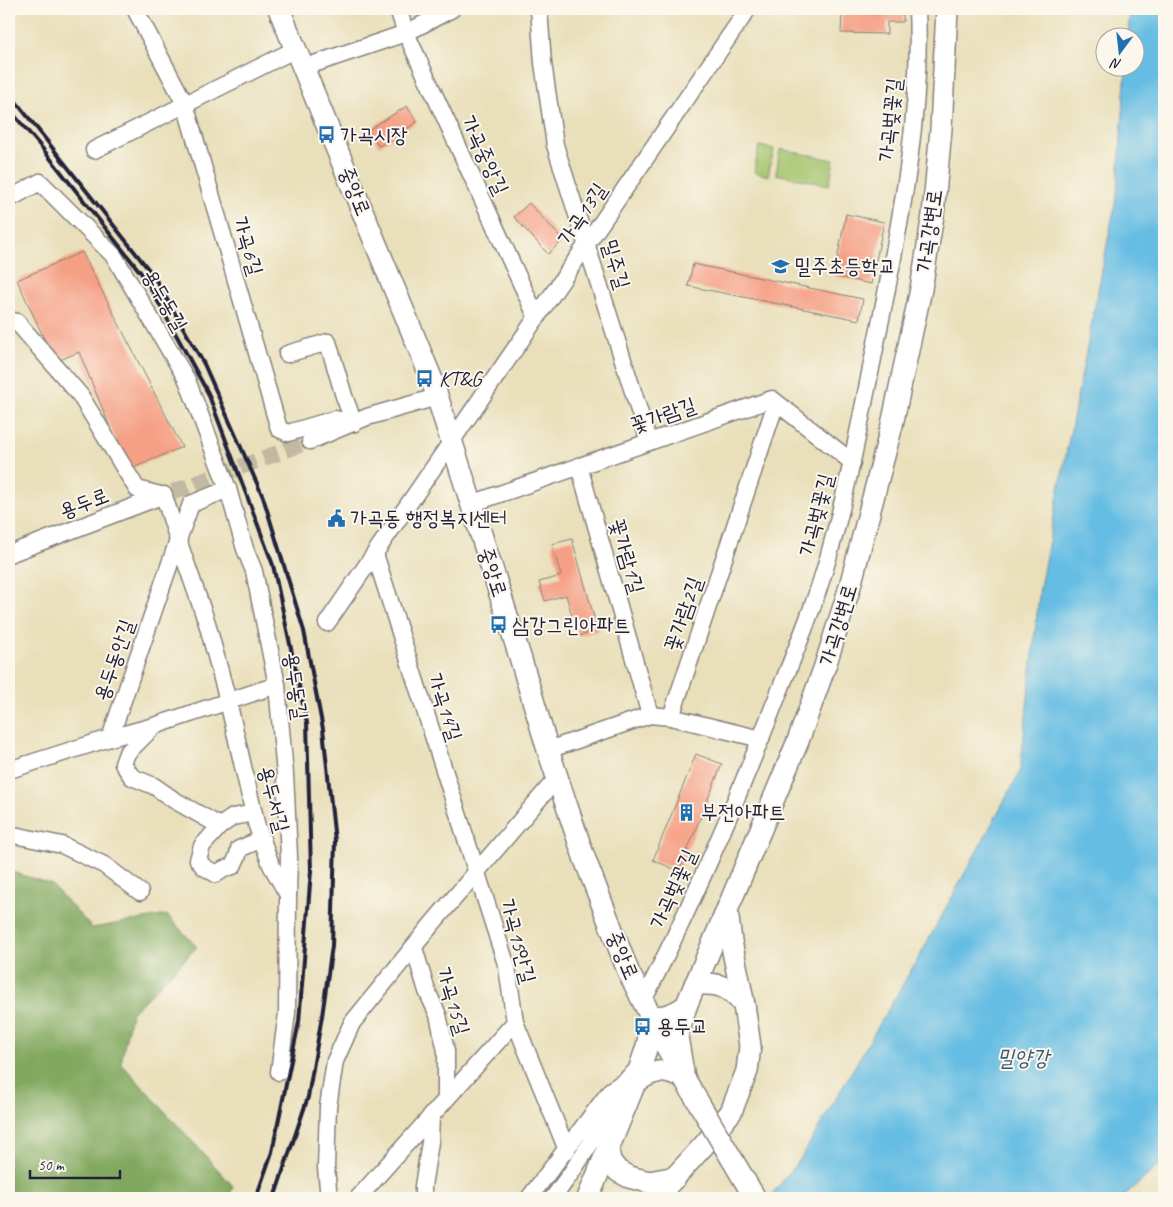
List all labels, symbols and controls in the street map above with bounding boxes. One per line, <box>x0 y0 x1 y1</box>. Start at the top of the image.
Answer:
north arrow <box>1096 28 1146 78</box>
text: N <box>1108 54 1123 73</box>
street label: 가곡벚꽃길 <box>873 77 907 163</box>
street label: 가곡중앙길 <box>455 111 515 199</box>
place label: 가곡시장 <box>340 122 408 148</box>
bus stop icon: 가곡시장 <box>316 125 336 145</box>
street label: 중앙로 <box>333 163 377 219</box>
street label: 가곡13길 <box>552 178 612 250</box>
street label: 가곡강변로 <box>910 187 948 275</box>
street label: 가곡6길 <box>227 214 269 279</box>
street label: 밀주길 <box>596 236 636 292</box>
place label: 밀주초등학교 <box>794 253 895 279</box>
school or university icon: 밀주초등학교 <box>770 256 790 276</box>
street label: 용두동길 <box>137 264 193 336</box>
place label: KT&G <box>439 366 484 392</box>
bus stop icon: KT&G <box>415 369 435 389</box>
street label: 꽃가람길 <box>627 392 699 438</box>
street label: 가곡벚꽃길 <box>793 471 839 559</box>
street label: 용두로 <box>56 482 112 524</box>
place label: 가곡동 행정복지센터 <box>350 505 507 531</box>
public building icon: 가곡동 행정복지센터 <box>326 508 346 528</box>
street label: 꽃가람1길 <box>604 515 650 597</box>
street label: 중앙로 <box>473 544 513 600</box>
street label: 꽃가람2길 <box>658 573 708 655</box>
street label: 가곡강변로 <box>813 581 863 669</box>
place label: 삼강그린아파트 <box>512 612 630 638</box>
bus stop icon: 삼강그린아파트 <box>488 615 508 635</box>
street label: 용두동안길 <box>88 616 140 704</box>
street label: 용두동길 <box>278 651 314 721</box>
street label: 가곡14길 <box>422 670 468 744</box>
street label: 용두서길 <box>253 763 295 835</box>
place label: 부전아파트 <box>701 799 786 825</box>
building icon: 부전아파트 <box>677 802 697 822</box>
street label: 가곡벚꽃길 <box>644 845 702 933</box>
street label: 가곡15안길 <box>494 896 542 986</box>
street label: 중앙로 <box>601 927 645 983</box>
street label: 가곡15길 <box>430 964 476 1038</box>
place label: 용두교 <box>657 1013 708 1039</box>
bus stop icon: 용두교 <box>633 1016 653 1036</box>
water label: 밀양강 <box>996 1044 1052 1072</box>
scale bar <box>30 1147 120 1179</box>
text: 50 m <box>38 1156 65 1175</box>

